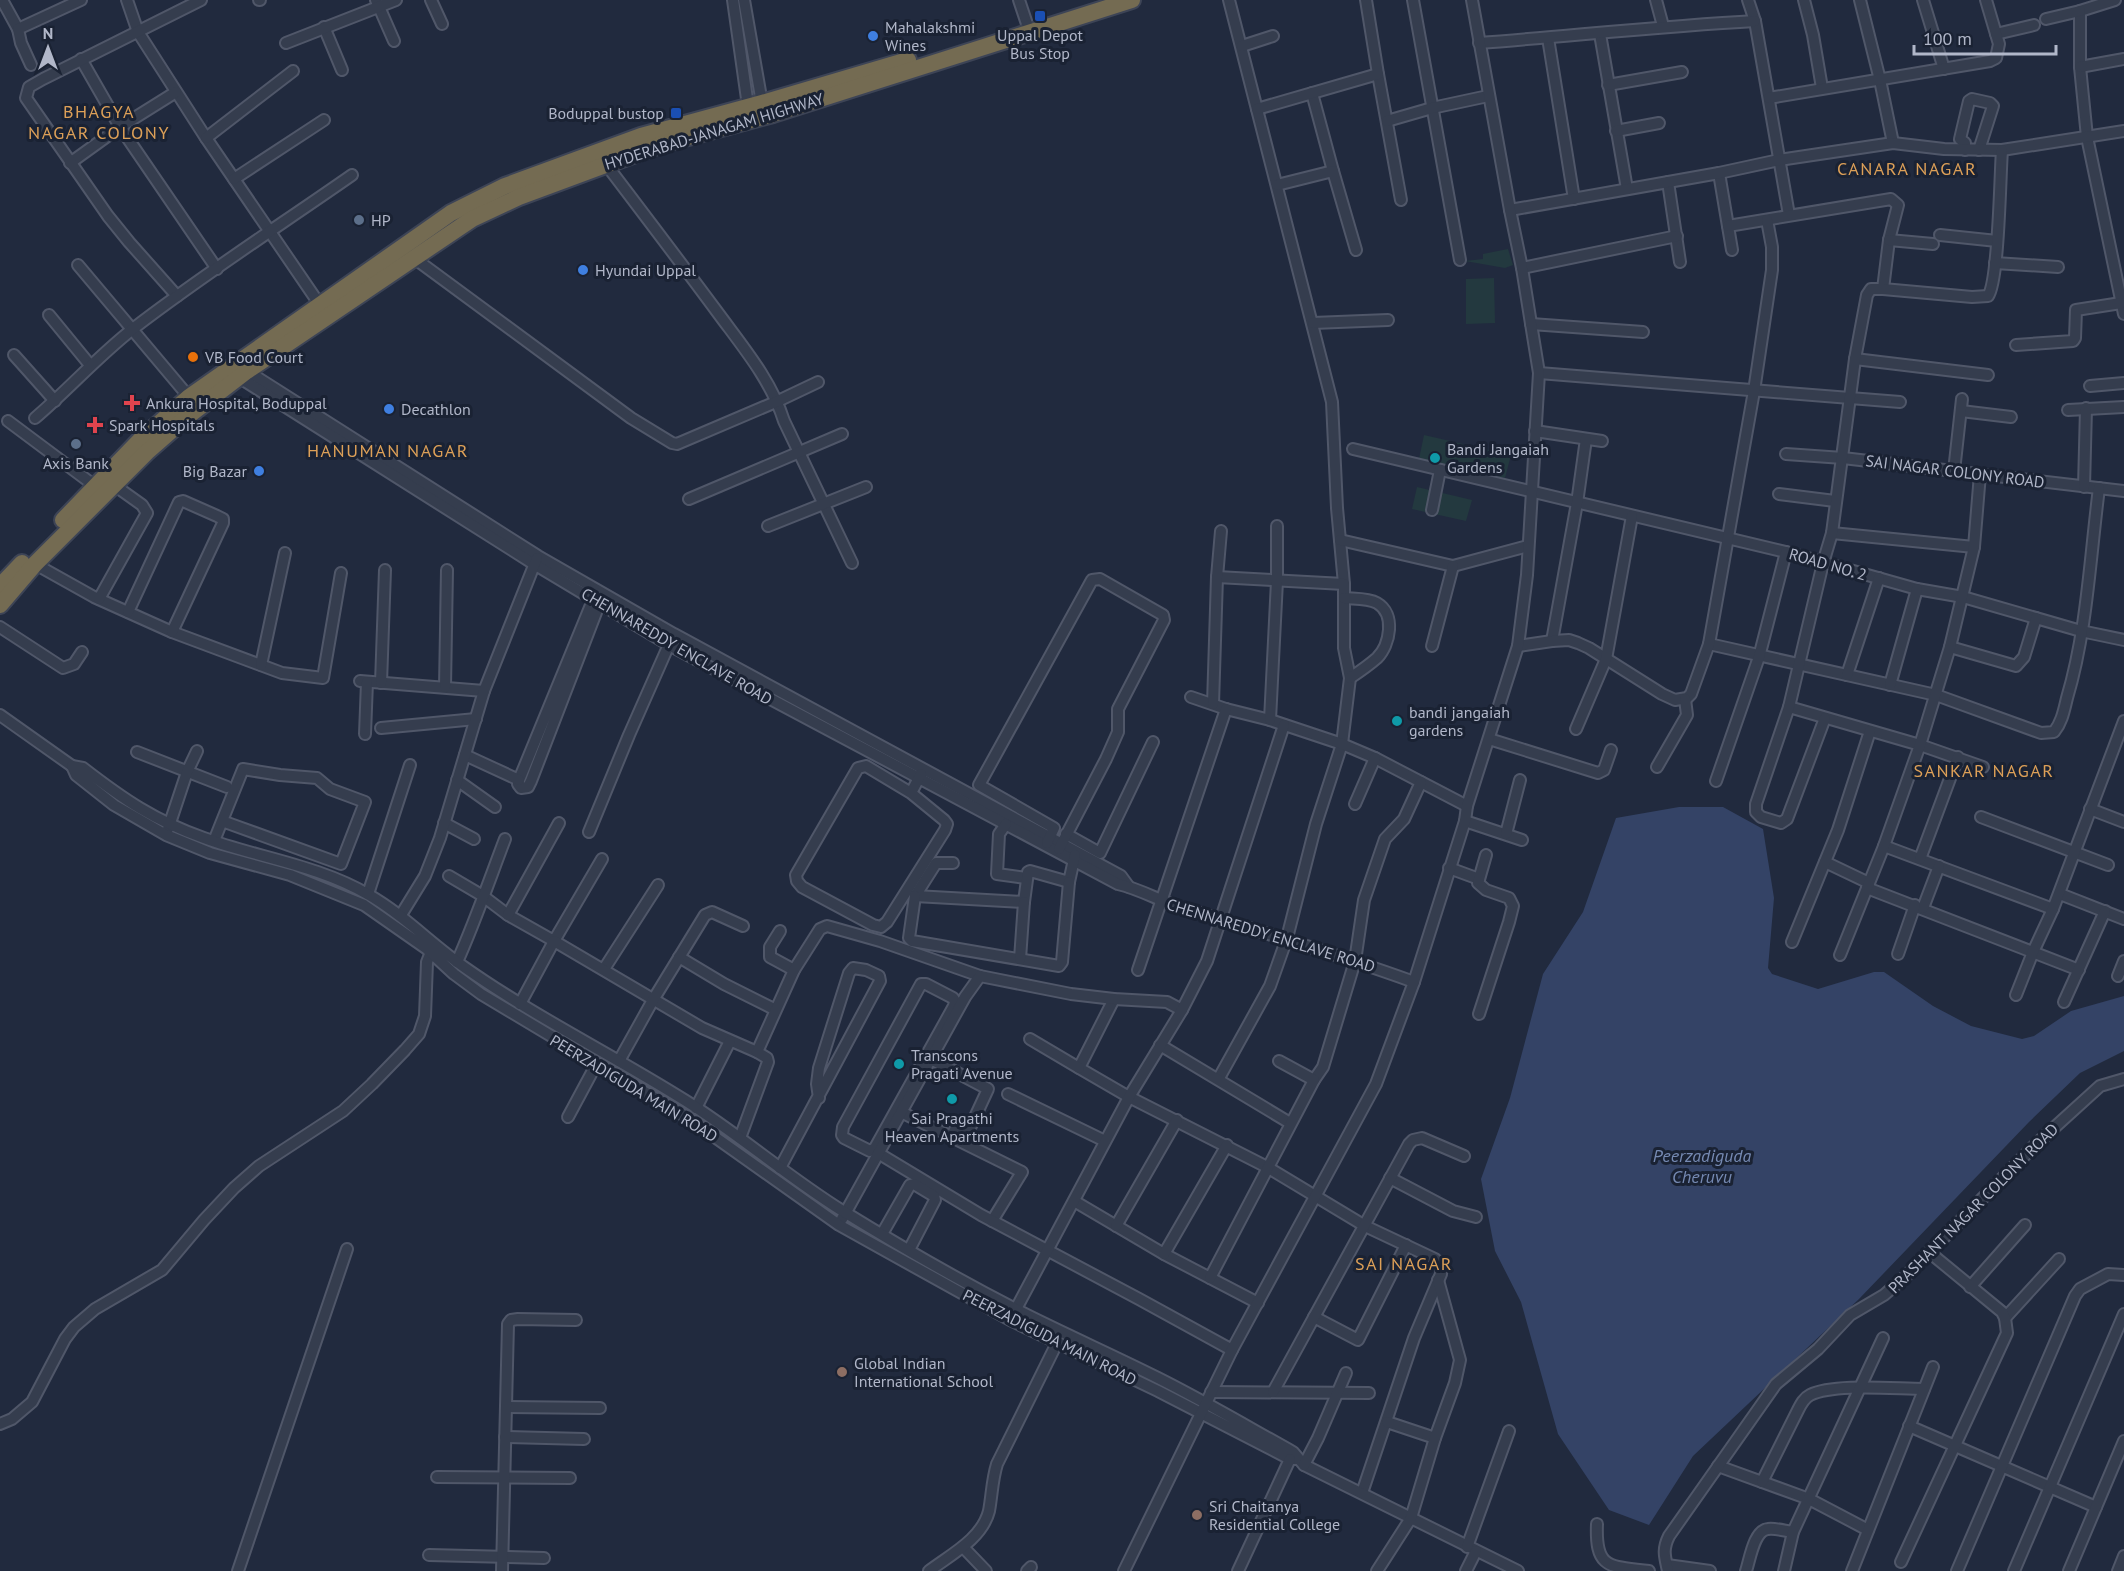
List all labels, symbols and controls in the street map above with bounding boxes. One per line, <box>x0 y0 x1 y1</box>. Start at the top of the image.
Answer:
marker: Uppal Depot Bus Stop <box>1033 9 1047 23</box>
place label: Mahalakshmi Wines <box>885 17 975 55</box>
north arrow <box>18 18 78 78</box>
scale bar <box>1914 18 2056 56</box>
text: N <box>43 23 53 43</box>
place label: Uppal Depot Bus Stop <box>997 25 1084 63</box>
text: 100 m <box>1923 27 1972 50</box>
marker: Mahalakshmi Wines <box>866 29 880 43</box>
street label: HYDERABAD-JANAGAM HIGHWAY <box>602 88 826 174</box>
district label: BHAGYA NAGAR COLONY <box>28 100 170 144</box>
place label: Boduppal bustop <box>548 103 664 123</box>
marker: Boduppal bustop <box>669 106 683 120</box>
district label: CANARA NAGAR <box>1837 157 1977 180</box>
place label: HP <box>371 210 391 230</box>
marker: HP <box>352 213 366 227</box>
place label: Hyundai Uppal <box>595 260 696 280</box>
marker: Hyundai Uppal <box>576 263 590 277</box>
place label: VB Food Court <box>204 347 304 367</box>
marker: VB Food Court <box>186 350 200 364</box>
place label: Ankura Hospital, Boduppal <box>146 393 327 413</box>
marker: Ankura Hospital, Boduppal <box>123 394 141 412</box>
place label: Decathlon <box>401 399 471 419</box>
marker: Decathlon <box>382 402 396 416</box>
place label: Spark Hospitals <box>109 415 215 435</box>
marker: Spark Hospitals <box>86 416 104 434</box>
marker: Axis Bank <box>69 437 83 451</box>
district label: HANUMAN NAGAR <box>307 439 469 462</box>
place label: Bandi Jangaiah Gardens <box>1447 439 1549 477</box>
street label: SAI NAGAR COLONY ROAD <box>1864 450 2046 492</box>
marker: Bandi Jangaiah Gardens <box>1428 451 1442 465</box>
place label: Axis Bank <box>43 453 109 473</box>
place label: Big Bazar <box>183 461 248 481</box>
marker: Big Bazar <box>252 464 266 478</box>
street label: ROAD NO. 2 <box>1787 543 1869 585</box>
street label: CHENNAREDDY ENCLAVE ROAD <box>578 583 776 709</box>
place label: bandi jangaiah gardens <box>1409 702 1510 740</box>
marker: bandi jangaiah gardens <box>1390 714 1404 728</box>
district label: SANKAR NAGAR <box>1913 759 2055 782</box>
street label: CHENNAREDDY ENCLAVE ROAD <box>1164 894 1378 976</box>
street label: PEERZADIGUDA MAIN ROAD <box>546 1030 722 1146</box>
place label: Transcons Pragati Avenue <box>911 1045 1013 1083</box>
marker: Transcons Pragati Avenue <box>892 1057 906 1071</box>
marker: Sai Pragathi Heaven Apartments <box>945 1092 959 1106</box>
place label: Sai Pragathi Heaven Apartments <box>885 1108 1019 1146</box>
street label: PRASHANT NAGAR COLONY ROAD <box>1884 1119 2062 1297</box>
water label: Peerzadiguda Cheruvu <box>1653 1144 1751 1188</box>
district label: SAI NAGAR <box>1355 1252 1453 1275</box>
street label: PEERZADIGUDA MAIN ROAD <box>960 1284 1140 1390</box>
place label: Global Indian International School <box>854 1353 993 1391</box>
marker: Global Indian International School <box>835 1365 849 1379</box>
place label: Sri Chaitanya Residential College <box>1209 1496 1340 1534</box>
marker: Sri Chaitanya Residential College <box>1190 1508 1204 1522</box>

